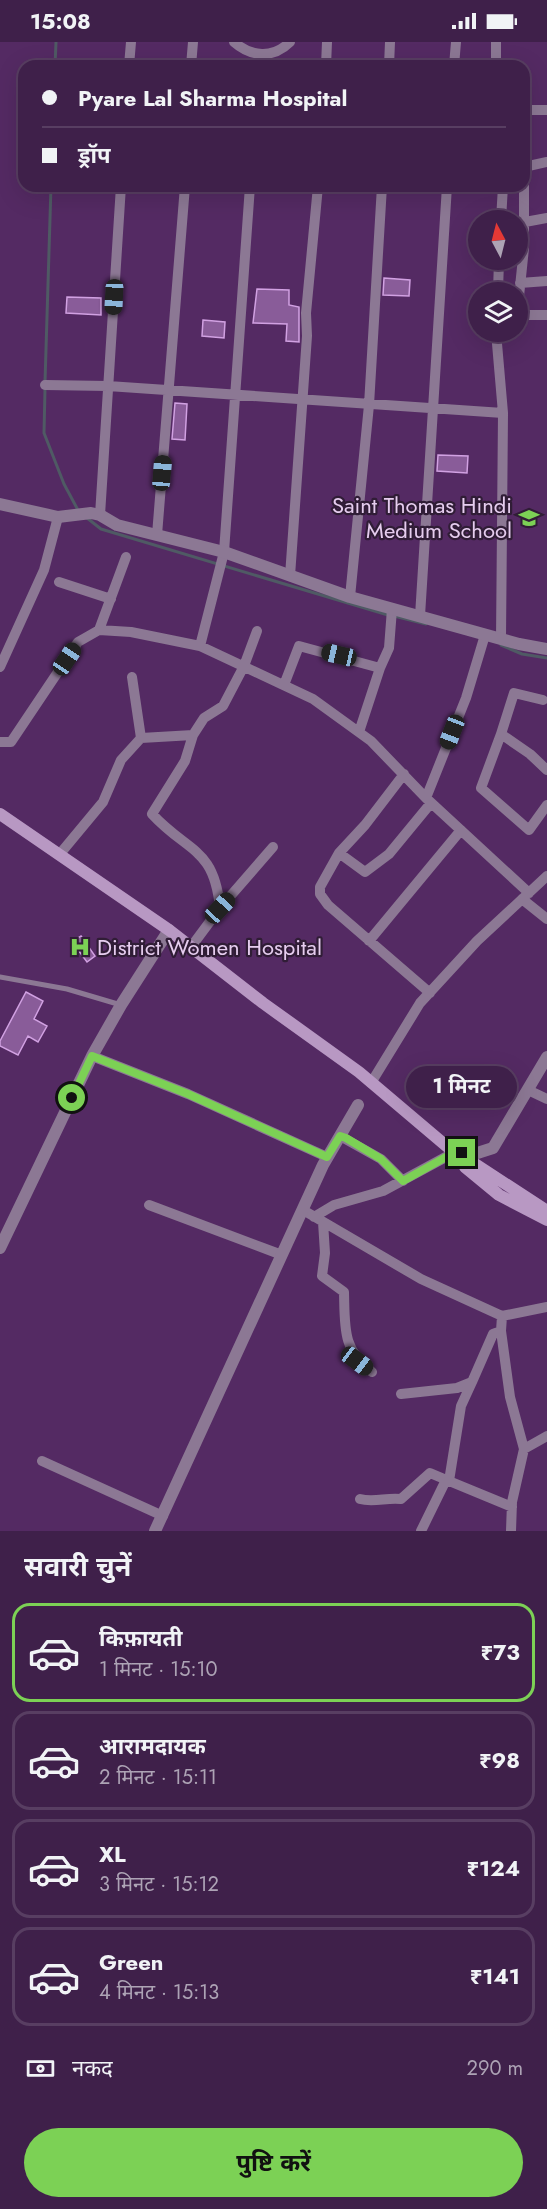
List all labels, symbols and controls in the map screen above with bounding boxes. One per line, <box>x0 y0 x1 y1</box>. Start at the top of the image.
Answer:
text: 15:08 <box>30 5 91 37</box>
text: Pyare Lal Sharma Hospital <box>78 82 347 114</box>
text: ड्रॉप <box>78 139 111 171</box>
north arrow <box>468 210 528 270</box>
map controls <box>468 210 528 342</box>
car <box>104 279 124 315</box>
button: layers <box>468 282 528 342</box>
car <box>151 454 173 492</box>
place label: Saint Thomas Hindi Medium School <box>332 489 512 546</box>
school or university icon: Saint Thomas Hindi Medium School <box>517 506 541 530</box>
car <box>49 639 85 679</box>
car <box>319 642 359 668</box>
car <box>437 712 467 752</box>
car <box>201 889 239 927</box>
place label: District Women Hospital <box>97 931 322 963</box>
hospital icon: District Women Hospital <box>68 935 92 959</box>
callout: 1 मिनट <box>406 1066 518 1108</box>
text: 1 मिनट <box>432 1072 491 1101</box>
route start <box>58 1084 85 1111</box>
route end <box>448 1139 475 1166</box>
car <box>337 1343 377 1379</box>
text: सवारी चुनें <box>24 1547 131 1586</box>
text: किफ़ायती <box>99 1622 183 1654</box>
icon: car <box>27 1626 81 1680</box>
text: ₹73 <box>480 1636 520 1668</box>
text: 1 मिनट · 15:10 <box>99 1655 218 1684</box>
text: आरामदायक <box>99 1730 206 1762</box>
icon: car <box>27 1734 81 1788</box>
text: ₹98 <box>479 1744 520 1776</box>
text: 2 मिनट · 15:11 <box>99 1763 217 1792</box>
text: XL <box>99 1838 126 1870</box>
icon: car <box>27 1842 81 1896</box>
text: ₹124 <box>466 1852 520 1884</box>
text: 3 मिनट · 15:12 <box>99 1870 219 1899</box>
text: Green <box>99 1946 163 1978</box>
icon: car <box>27 1950 81 2004</box>
text: ₹141 <box>470 1960 520 1992</box>
text: 4 मिनट · 15:13 <box>99 1978 219 2007</box>
icon: cash <box>24 2052 57 2085</box>
text: नकद <box>72 2052 113 2084</box>
text: 290 m <box>467 2054 523 2083</box>
button: पुष्टि करें <box>24 2128 523 2197</box>

